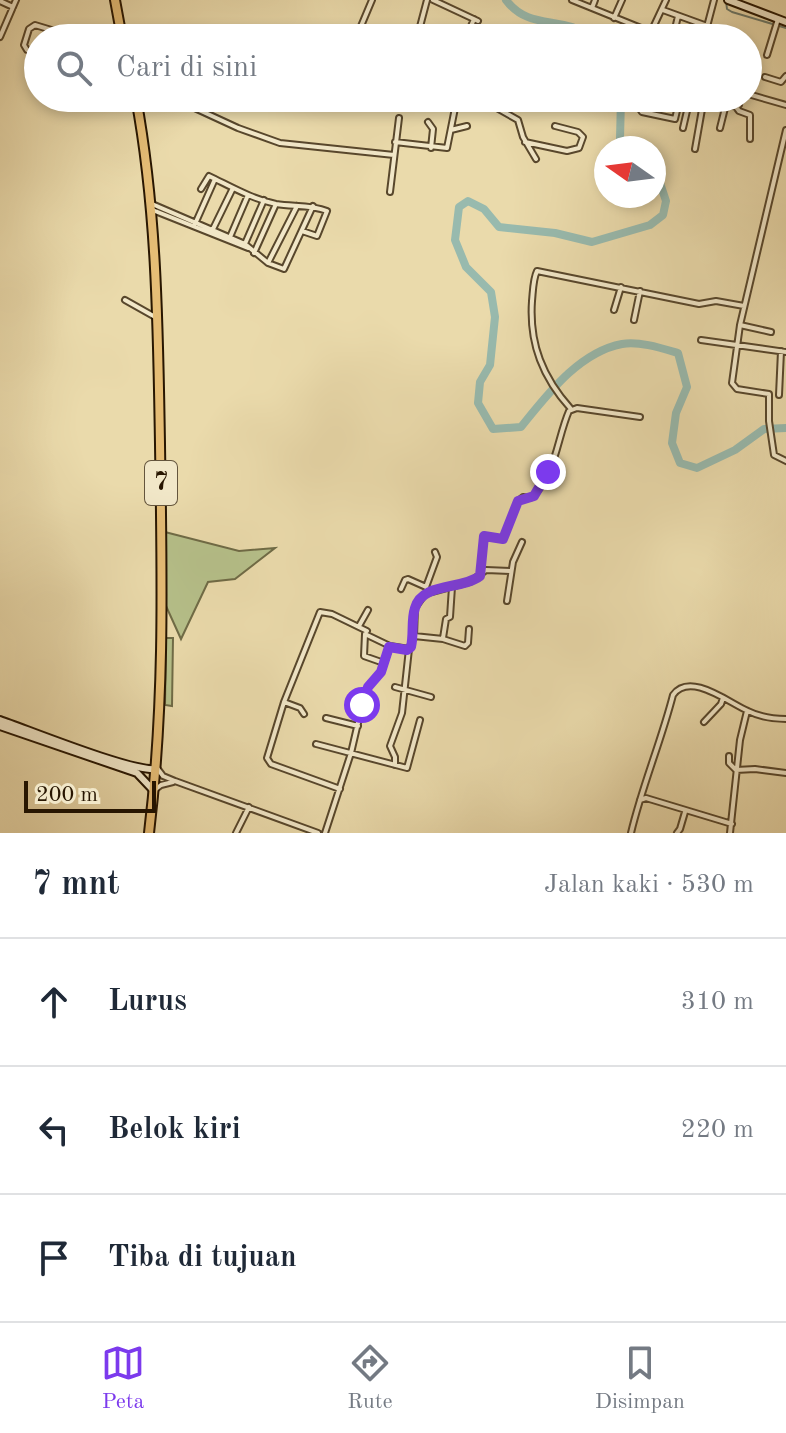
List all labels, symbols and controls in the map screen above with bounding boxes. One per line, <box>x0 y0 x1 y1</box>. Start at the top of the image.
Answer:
search box <box>24 24 762 112</box>
icon: search <box>52 46 96 90</box>
text: Cari di sini <box>116 53 257 83</box>
north arrow <box>594 136 666 208</box>
route end <box>530 454 566 490</box>
road number: 7 <box>145 461 177 505</box>
route start <box>344 687 380 723</box>
scale bar <box>24 777 156 813</box>
text: 200 m <box>36 784 98 806</box>
text: 7 mnt <box>32 868 120 902</box>
text: Jalan kaki · 530 m <box>544 872 754 898</box>
icon: ahead <box>32 980 76 1024</box>
text: Lurus <box>108 987 187 1017</box>
text: 310 m <box>681 989 754 1015</box>
icon: left <box>32 1108 76 1152</box>
text: Belok kiri <box>108 1115 241 1145</box>
text: 220 m <box>681 1117 754 1143</box>
icon: arrive <box>32 1236 76 1280</box>
text: Tiba di tujuan <box>108 1243 297 1273</box>
tab: Peta <box>101 1341 145 1416</box>
tab: Rute <box>347 1341 393 1416</box>
tab: Disimpan <box>595 1341 685 1416</box>

